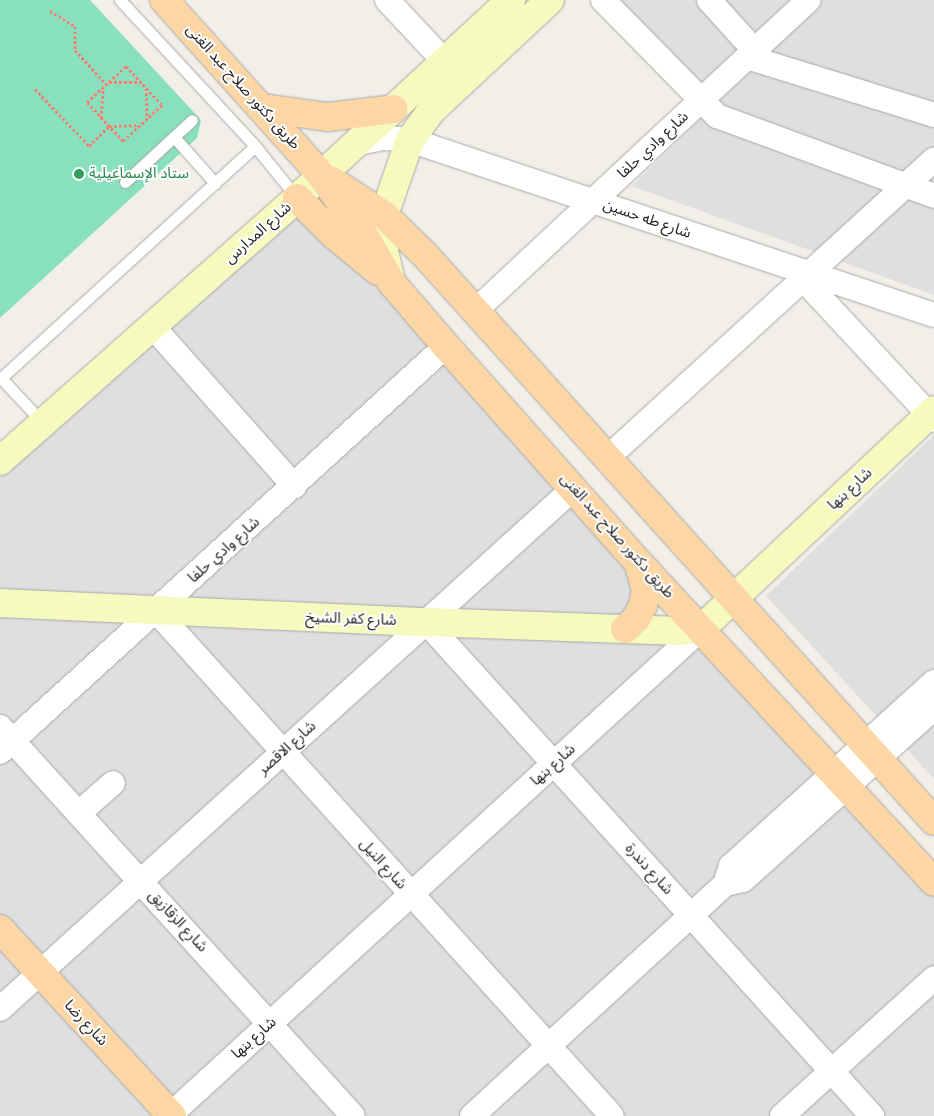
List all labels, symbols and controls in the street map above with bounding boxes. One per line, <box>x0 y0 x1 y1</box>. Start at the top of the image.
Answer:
street label: طريق دكتور صلاح عبد الغنى <box>182 21 304 153</box>
street label: شارع وادي حلفا <box>614 108 692 182</box>
place label: ستاد الإسماعيلية <box>89 165 189 183</box>
marker: ستاد الإسماعيلية <box>73 168 85 180</box>
street label: شارع طه حسين <box>601 196 693 242</box>
street label: شارع المدارس <box>221 198 295 268</box>
street label: شارع بنها <box>824 464 876 514</box>
street label: طريق دكتور صلاح عبد الغنى <box>556 470 678 602</box>
street label: شارع وادي حلفا <box>184 513 264 587</box>
street label: شارع كفر الشيخ <box>305 608 397 630</box>
street label: شارع الاقصر <box>254 717 320 779</box>
street label: شارع بنها <box>527 740 579 790</box>
street label: شارع النيل <box>356 835 410 893</box>
street label: شارع دندرة <box>621 840 677 898</box>
street label: شارع الزقازيق <box>145 886 211 956</box>
street label: شارع رضا <box>60 996 112 1050</box>
street label: شارع بنها <box>228 1013 280 1063</box>

